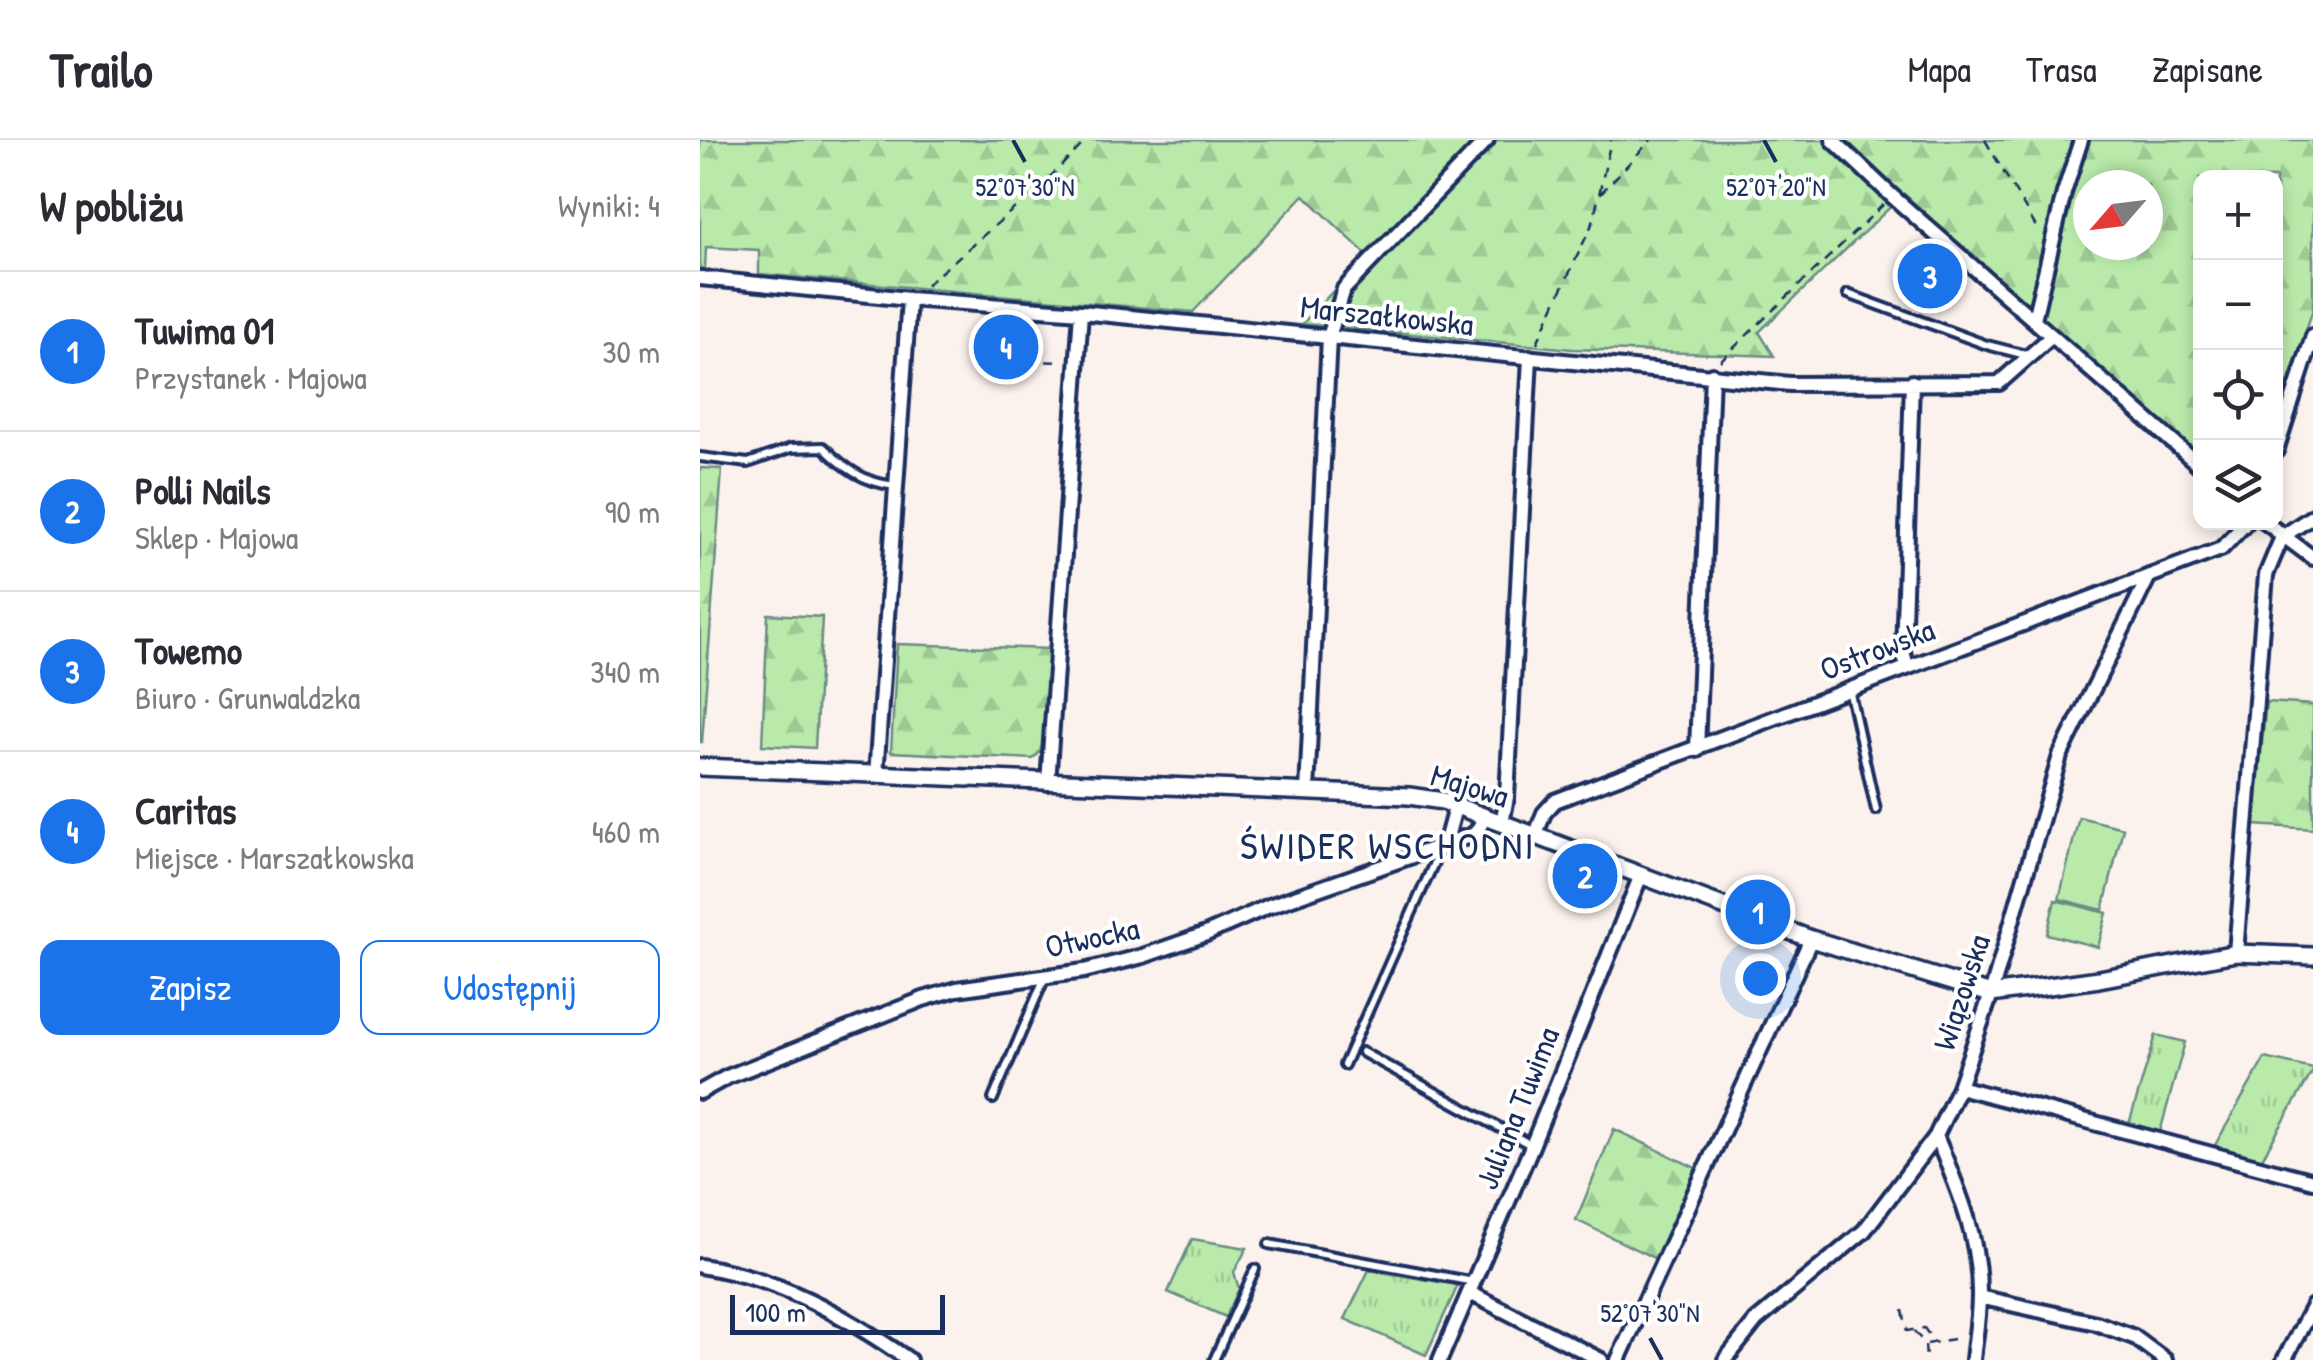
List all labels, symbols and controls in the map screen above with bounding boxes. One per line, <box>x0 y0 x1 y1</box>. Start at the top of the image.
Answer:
text: Trailo <box>50 37 153 102</box>
text: Mapa <box>1908 46 1971 93</box>
text: Trasa <box>2026 46 2097 93</box>
text: Zapisane <box>2152 46 2263 93</box>
text: 52°07'30"N <box>975 170 1075 204</box>
text: 52°07'20"N <box>1726 170 1826 204</box>
north arrow <box>2073 170 2163 260</box>
map controls <box>2193 170 2283 530</box>
button: + <box>2193 170 2283 260</box>
text: W pobliżu <box>40 177 183 234</box>
text: Wyniki: 4 <box>558 184 660 227</box>
pin: 3 <box>1898 238 1962 314</box>
button: − <box>2193 260 2283 350</box>
street label: Marszałkowska <box>1298 285 1476 345</box>
text: Tuwima 01 <box>135 304 274 356</box>
pin: 4 <box>974 310 1038 384</box>
text: 1 <box>67 330 78 373</box>
text: 30 m <box>602 330 660 373</box>
button: locate <box>2193 350 2283 440</box>
text: Przystanek · Majowa <box>135 356 367 399</box>
button: layers <box>2193 440 2283 530</box>
text: Polli Nails <box>135 464 271 516</box>
text: 2 <box>65 490 80 533</box>
text: 90 m <box>605 490 660 533</box>
text: Sklep · Majowa <box>135 516 298 559</box>
street label: Ostrowska <box>1814 608 1940 690</box>
text: Towemo <box>135 624 242 676</box>
text: 3 <box>65 650 80 693</box>
text: 340 m <box>590 650 660 693</box>
text: Biuro · Grunwaldzka <box>135 676 360 719</box>
street label: Majowa <box>1426 753 1514 817</box>
text: Caritas <box>135 784 236 836</box>
text: 4 <box>66 810 79 853</box>
text: 460 m <box>592 810 660 853</box>
district label: ŚWIDER WSCHODNI <box>1240 819 1536 871</box>
text: Miejsce · Marszałkowska <box>135 836 414 879</box>
pin: 2 <box>1552 838 1618 914</box>
pin: 1 <box>1726 874 1790 950</box>
street label: Otwocka <box>1041 906 1143 968</box>
street label: Wiązowska <box>1922 929 2000 1055</box>
button: Zapisz <box>40 940 340 1035</box>
button: Udostępnij <box>360 940 660 1035</box>
your location <box>1735 953 1786 1004</box>
street label: Juliana Tuwima <box>1465 1021 1569 1195</box>
scale bar <box>730 1290 945 1334</box>
text: 100 m <box>745 1293 806 1331</box>
text: 52°07'30"N <box>1600 1296 1700 1330</box>

